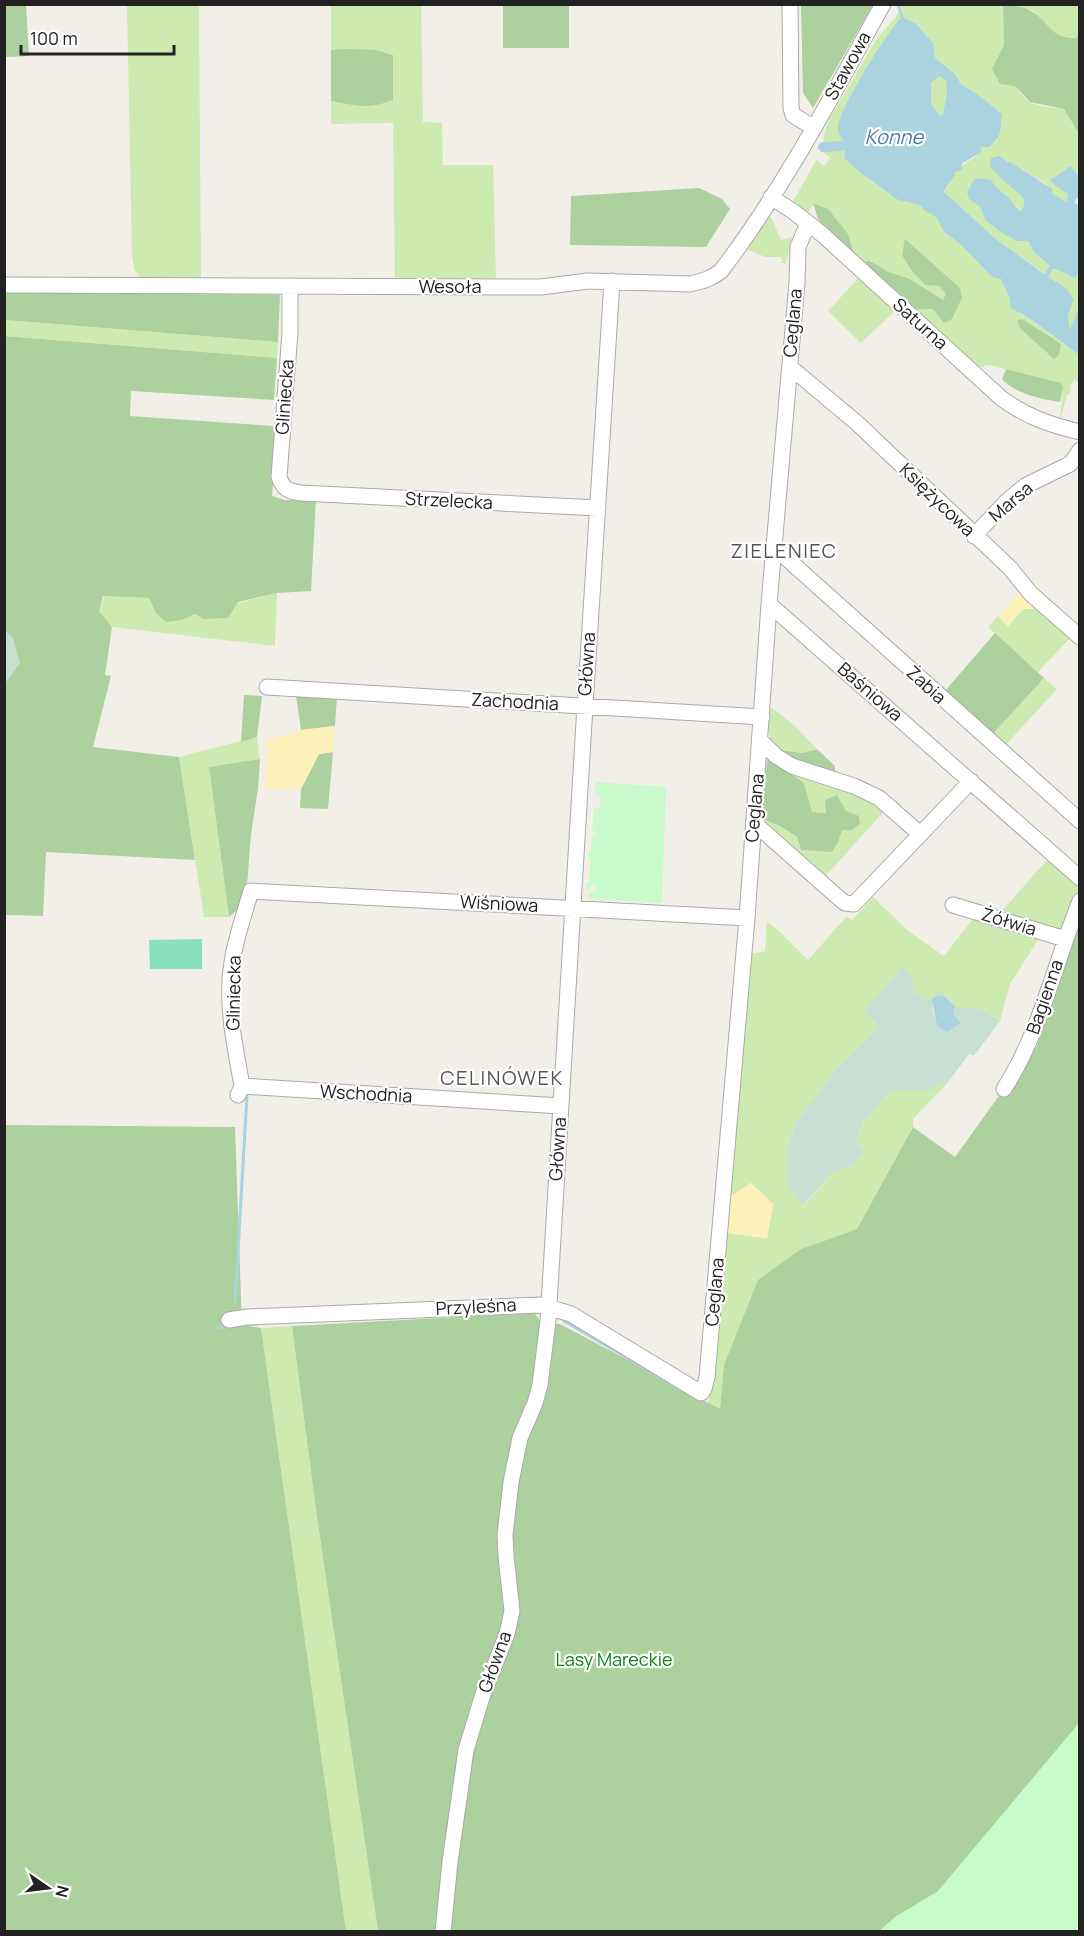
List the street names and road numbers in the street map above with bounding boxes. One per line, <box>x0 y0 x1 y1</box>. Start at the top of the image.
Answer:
street label: Stawowa <box>818 27 876 104</box>
street label: Wesoła <box>419 274 481 298</box>
street label: Ceglana <box>777 288 807 358</box>
street label: Saturna <box>888 292 953 354</box>
street label: Gliniecka <box>269 358 299 435</box>
street label: Księżycowa <box>895 457 981 541</box>
street label: Marsa <box>983 476 1037 527</box>
street label: Strzelecka <box>405 486 493 514</box>
street label: Główna <box>572 631 600 697</box>
street label: Baśniowa <box>833 656 908 726</box>
street label: Żabia <box>902 660 952 709</box>
street label: Zachodnia <box>471 687 560 715</box>
street label: Ceglana <box>739 773 769 843</box>
street label: Wiśniowa <box>459 889 539 917</box>
street label: Żółwia <box>979 901 1040 941</box>
street label: Gliniecka <box>220 955 246 1031</box>
street label: Bagienna <box>1020 956 1068 1037</box>
street label: Wschodnia <box>319 1079 413 1107</box>
street label: Główna <box>543 1116 571 1182</box>
street label: Ceglana <box>699 1257 729 1327</box>
street label: Przyleśna <box>435 1292 517 1320</box>
street label: Główna <box>472 1628 516 1696</box>

